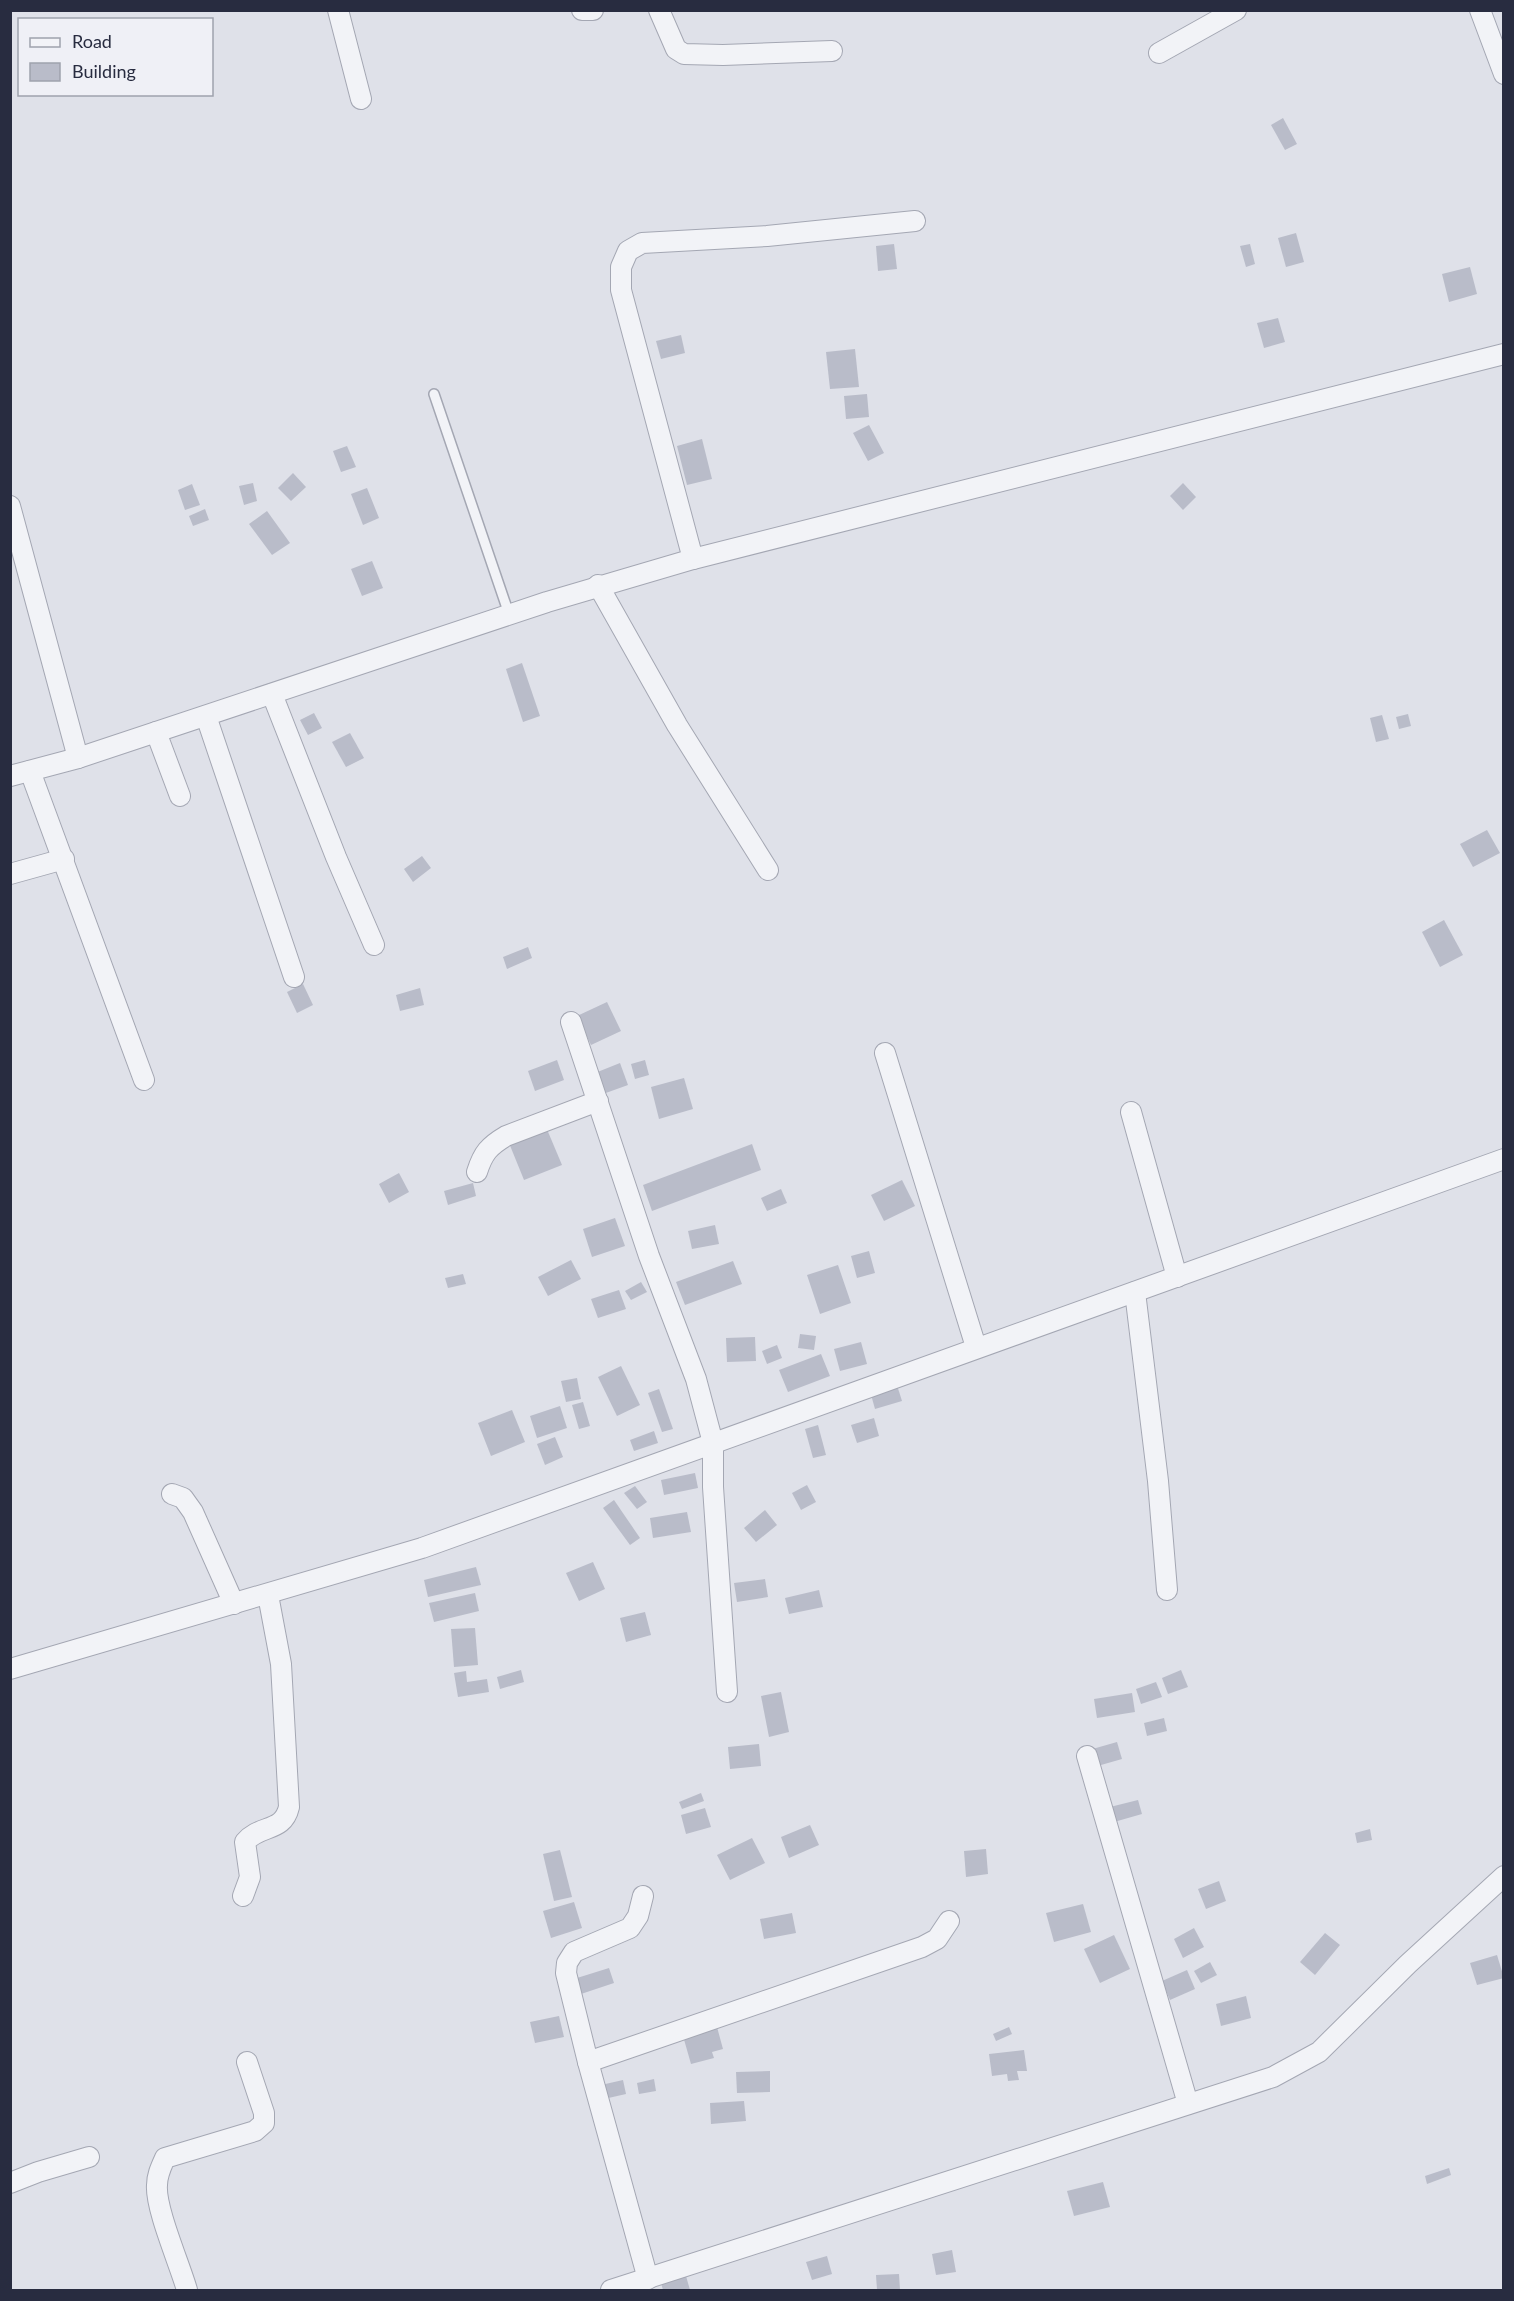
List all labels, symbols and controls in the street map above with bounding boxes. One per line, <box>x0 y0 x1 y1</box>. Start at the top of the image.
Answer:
legend <box>18 18 213 96</box>
text: Road <box>72 30 112 52</box>
text: Building <box>72 60 136 82</box>

